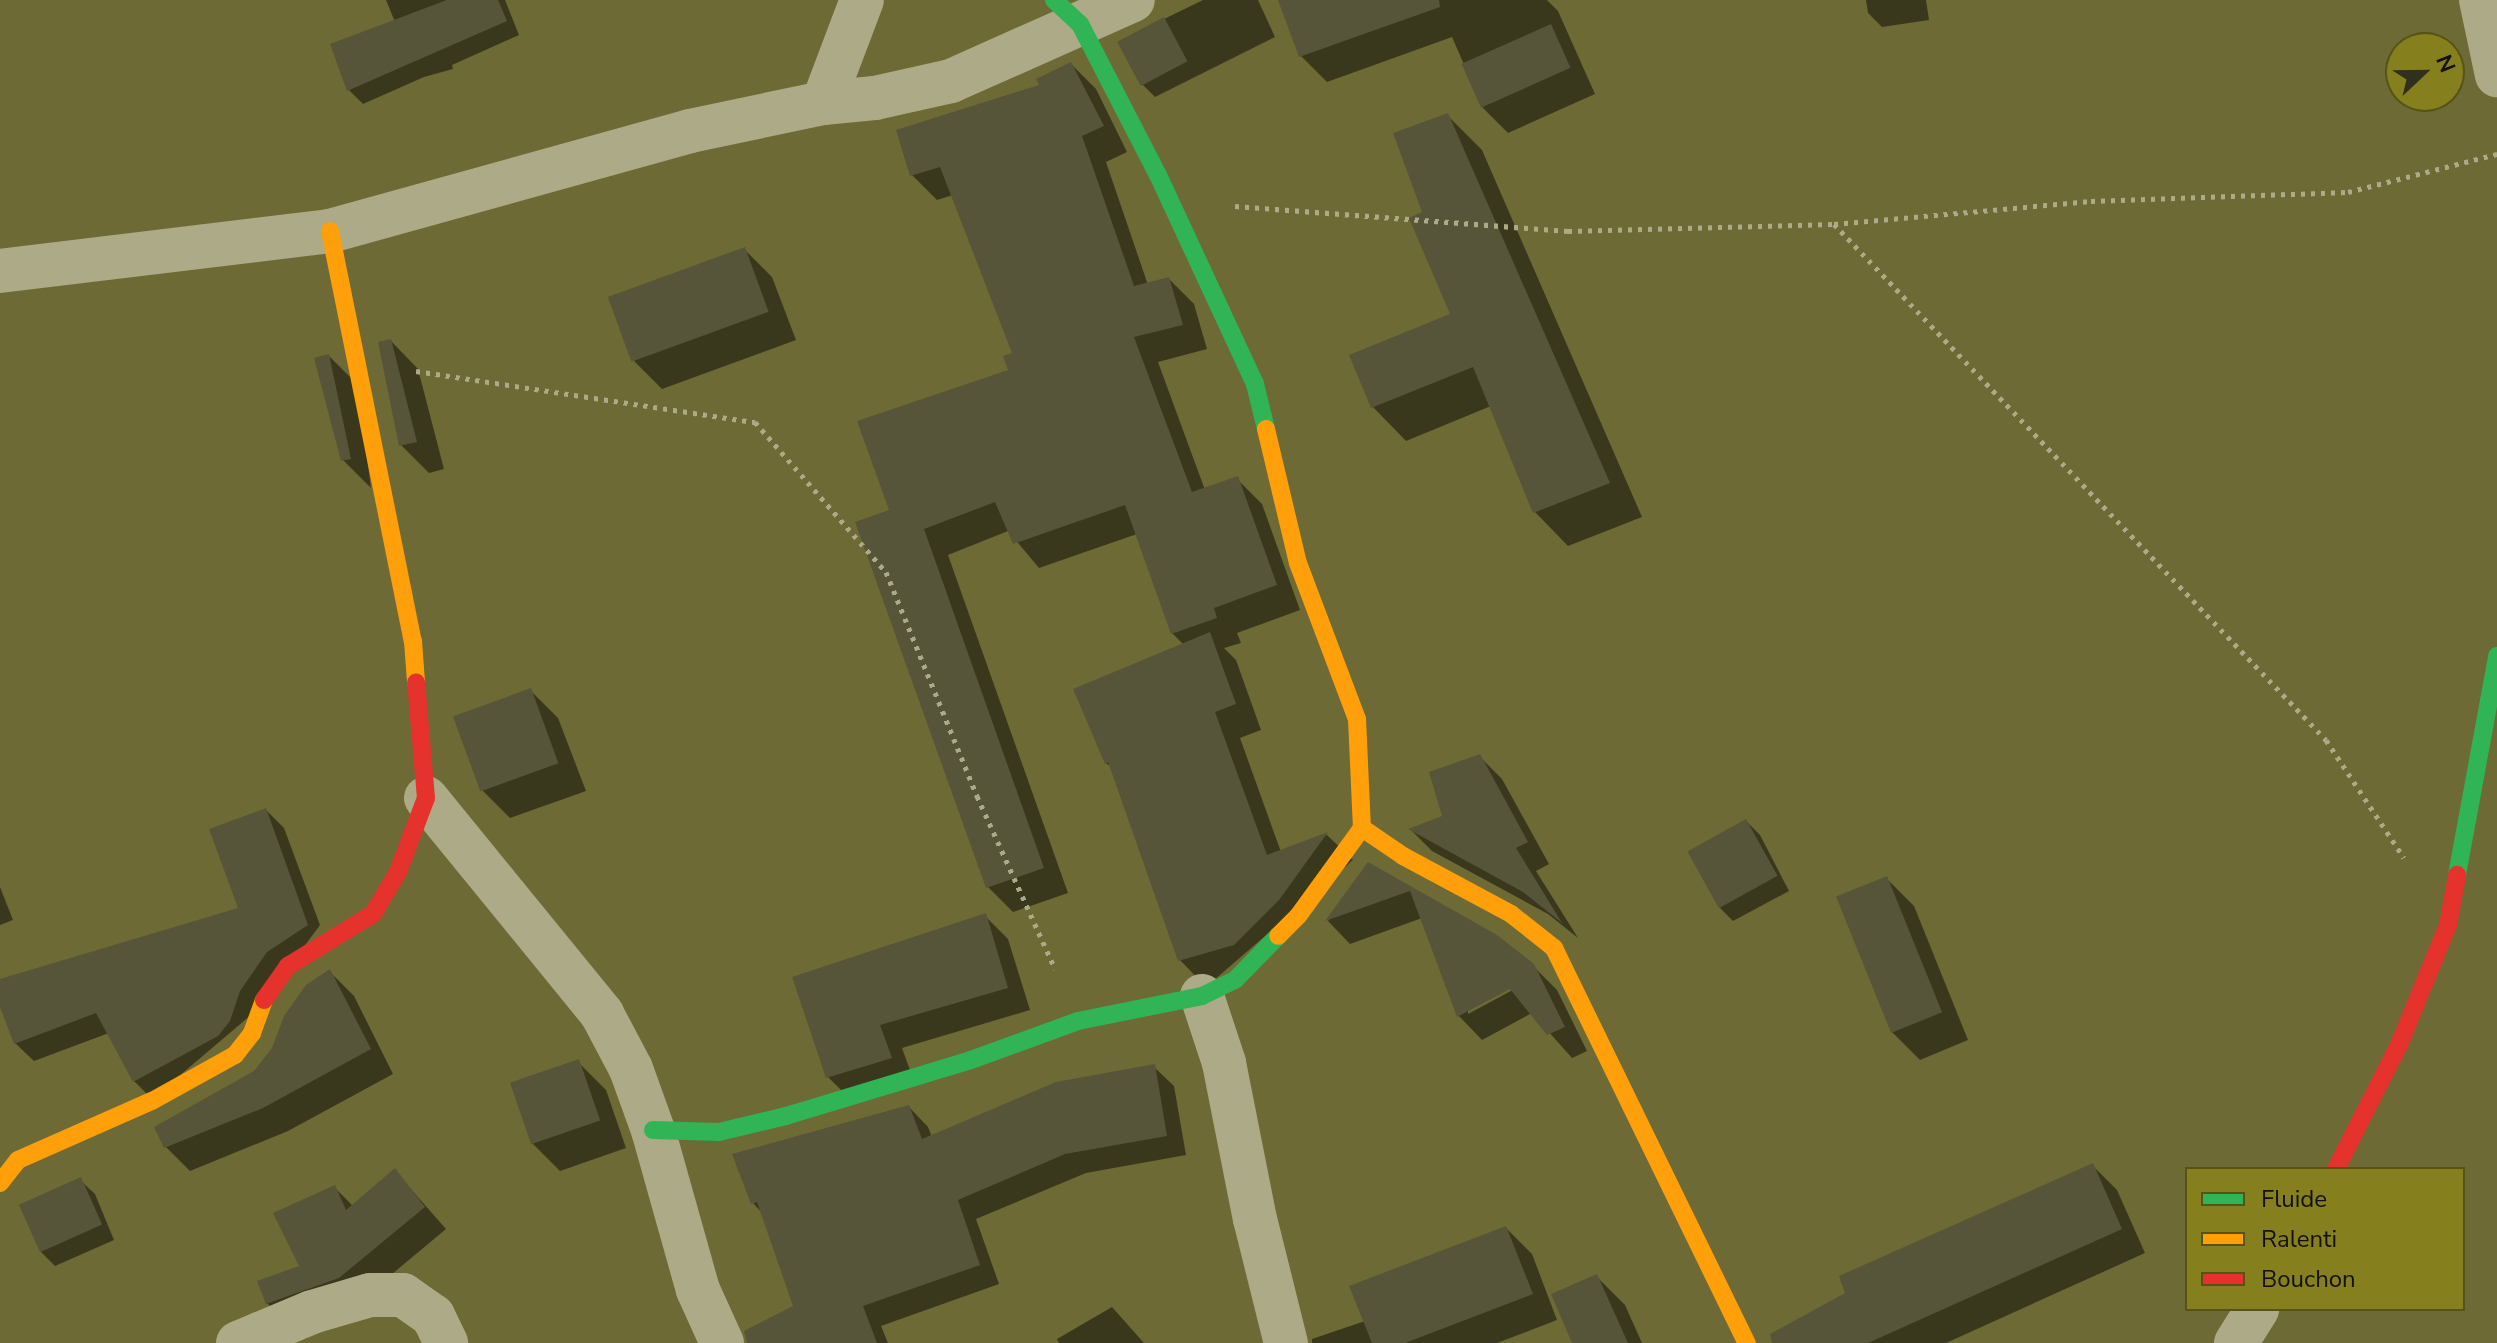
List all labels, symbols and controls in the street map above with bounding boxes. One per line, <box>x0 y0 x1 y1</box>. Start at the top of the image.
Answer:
north arrow <box>2385 32 2465 112</box>
text: N <box>2428 51 2462 77</box>
legend <box>2185 1167 2465 1311</box>
text: Fluide <box>2261 1183 2327 1215</box>
text: Ralenti <box>2261 1223 2337 1255</box>
text: Bouchon <box>2261 1263 2356 1295</box>

